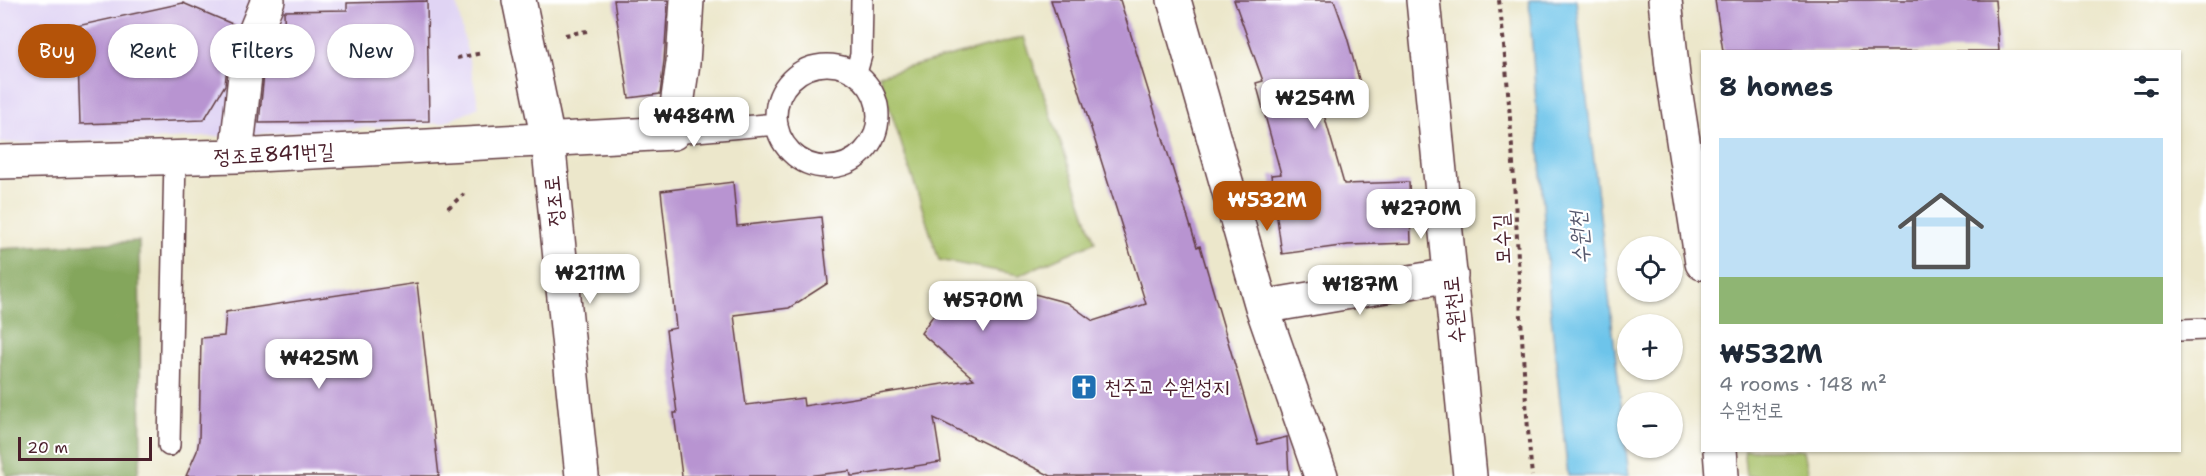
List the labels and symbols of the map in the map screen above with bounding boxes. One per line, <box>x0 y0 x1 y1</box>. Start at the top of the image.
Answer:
pin: ₩254M <box>1273 79 1357 130</box>
pin: ₩484M <box>652 97 736 148</box>
street label: 정조로841번길 <box>213 137 335 171</box>
street label: 정조로 <box>537 174 571 228</box>
pin: ₩532M <box>1225 181 1309 232</box>
pin: ₩270M <box>1379 189 1463 240</box>
water label: 수원천 <box>1563 208 1596 266</box>
street label: 모수길 <box>1487 213 1517 265</box>
pin: ₩211M <box>548 254 632 305</box>
pin: ₩187M <box>1318 265 1402 316</box>
street label: 수원천로 <box>1437 275 1471 345</box>
pin: ₩570M <box>941 281 1025 332</box>
pin: ₩425M <box>277 339 361 390</box>
church icon: 천주교 수원성지 <box>1069 372 1099 402</box>
place label: 천주교 수원성지 <box>1104 373 1229 401</box>
scale bar <box>18 434 152 462</box>

